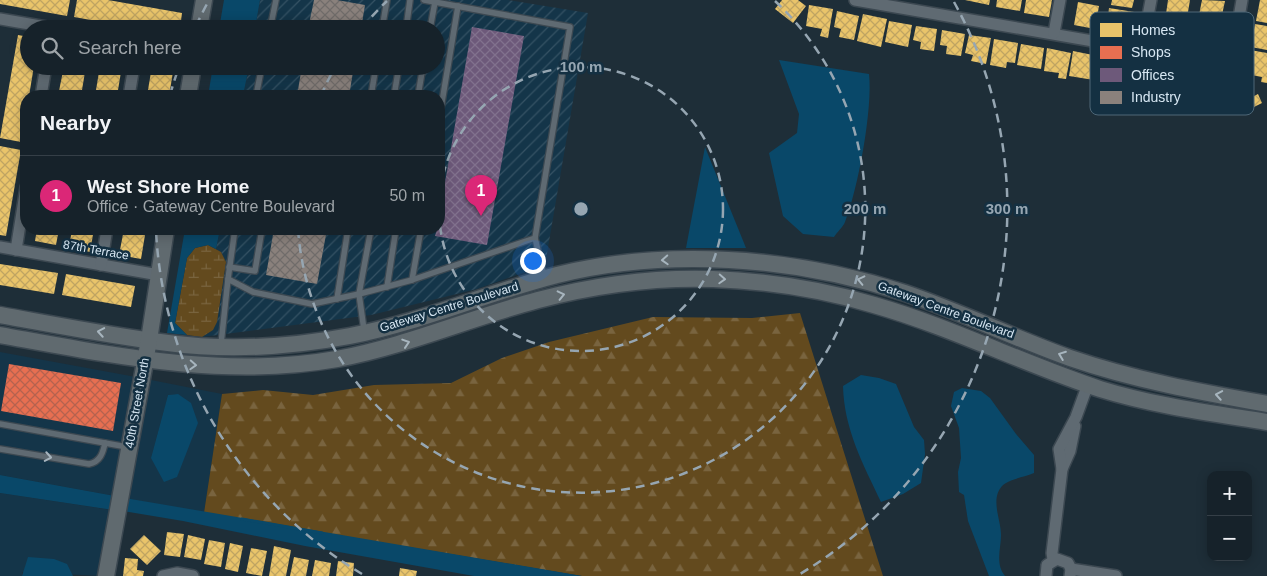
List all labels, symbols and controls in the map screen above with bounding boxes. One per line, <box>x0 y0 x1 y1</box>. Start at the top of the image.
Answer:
legend <box>1090 12 1254 115</box>
search box <box>20 20 445 75</box>
text: Homes <box>1131 22 1175 38</box>
icon: search <box>38 34 66 62</box>
text: Search here <box>78 37 182 58</box>
text: Shops <box>1131 44 1171 60</box>
text: 100 m <box>560 58 602 75</box>
text: Offices <box>1131 67 1174 83</box>
text: Industry <box>1131 89 1181 105</box>
text: Nearby <box>40 111 111 134</box>
pin: 1 <box>465 175 497 216</box>
text: West Shore Home <box>87 176 249 197</box>
text: 1 <box>52 187 60 204</box>
text: 50 m <box>389 187 425 204</box>
text: Office · Gateway Centre Boulevard <box>87 198 335 215</box>
centre of rings <box>572 200 590 218</box>
text: 200 m <box>844 200 886 217</box>
text: 300 m <box>986 200 1028 217</box>
street label: 87th Terrace <box>62 237 130 263</box>
your location <box>520 248 546 274</box>
one-way arrow <box>661 255 669 266</box>
one-way arrow <box>718 274 726 285</box>
one-way arrow <box>856 275 865 286</box>
street label: Gateway Centre Boulevard <box>378 279 520 335</box>
street label: Gateway Centre Boulevard <box>876 279 1016 341</box>
one-way arrow <box>557 290 566 301</box>
one-way arrow <box>96 328 105 338</box>
one-way arrow <box>401 338 409 348</box>
one-way arrow <box>1058 350 1067 361</box>
street label: 40th Street North <box>122 357 152 449</box>
one-way arrow <box>189 359 197 370</box>
one-way arrow <box>1215 391 1223 401</box>
one-way arrow <box>44 452 52 462</box>
map controls <box>1207 471 1252 561</box>
button: + <box>1207 471 1252 516</box>
button: − <box>1207 516 1252 561</box>

